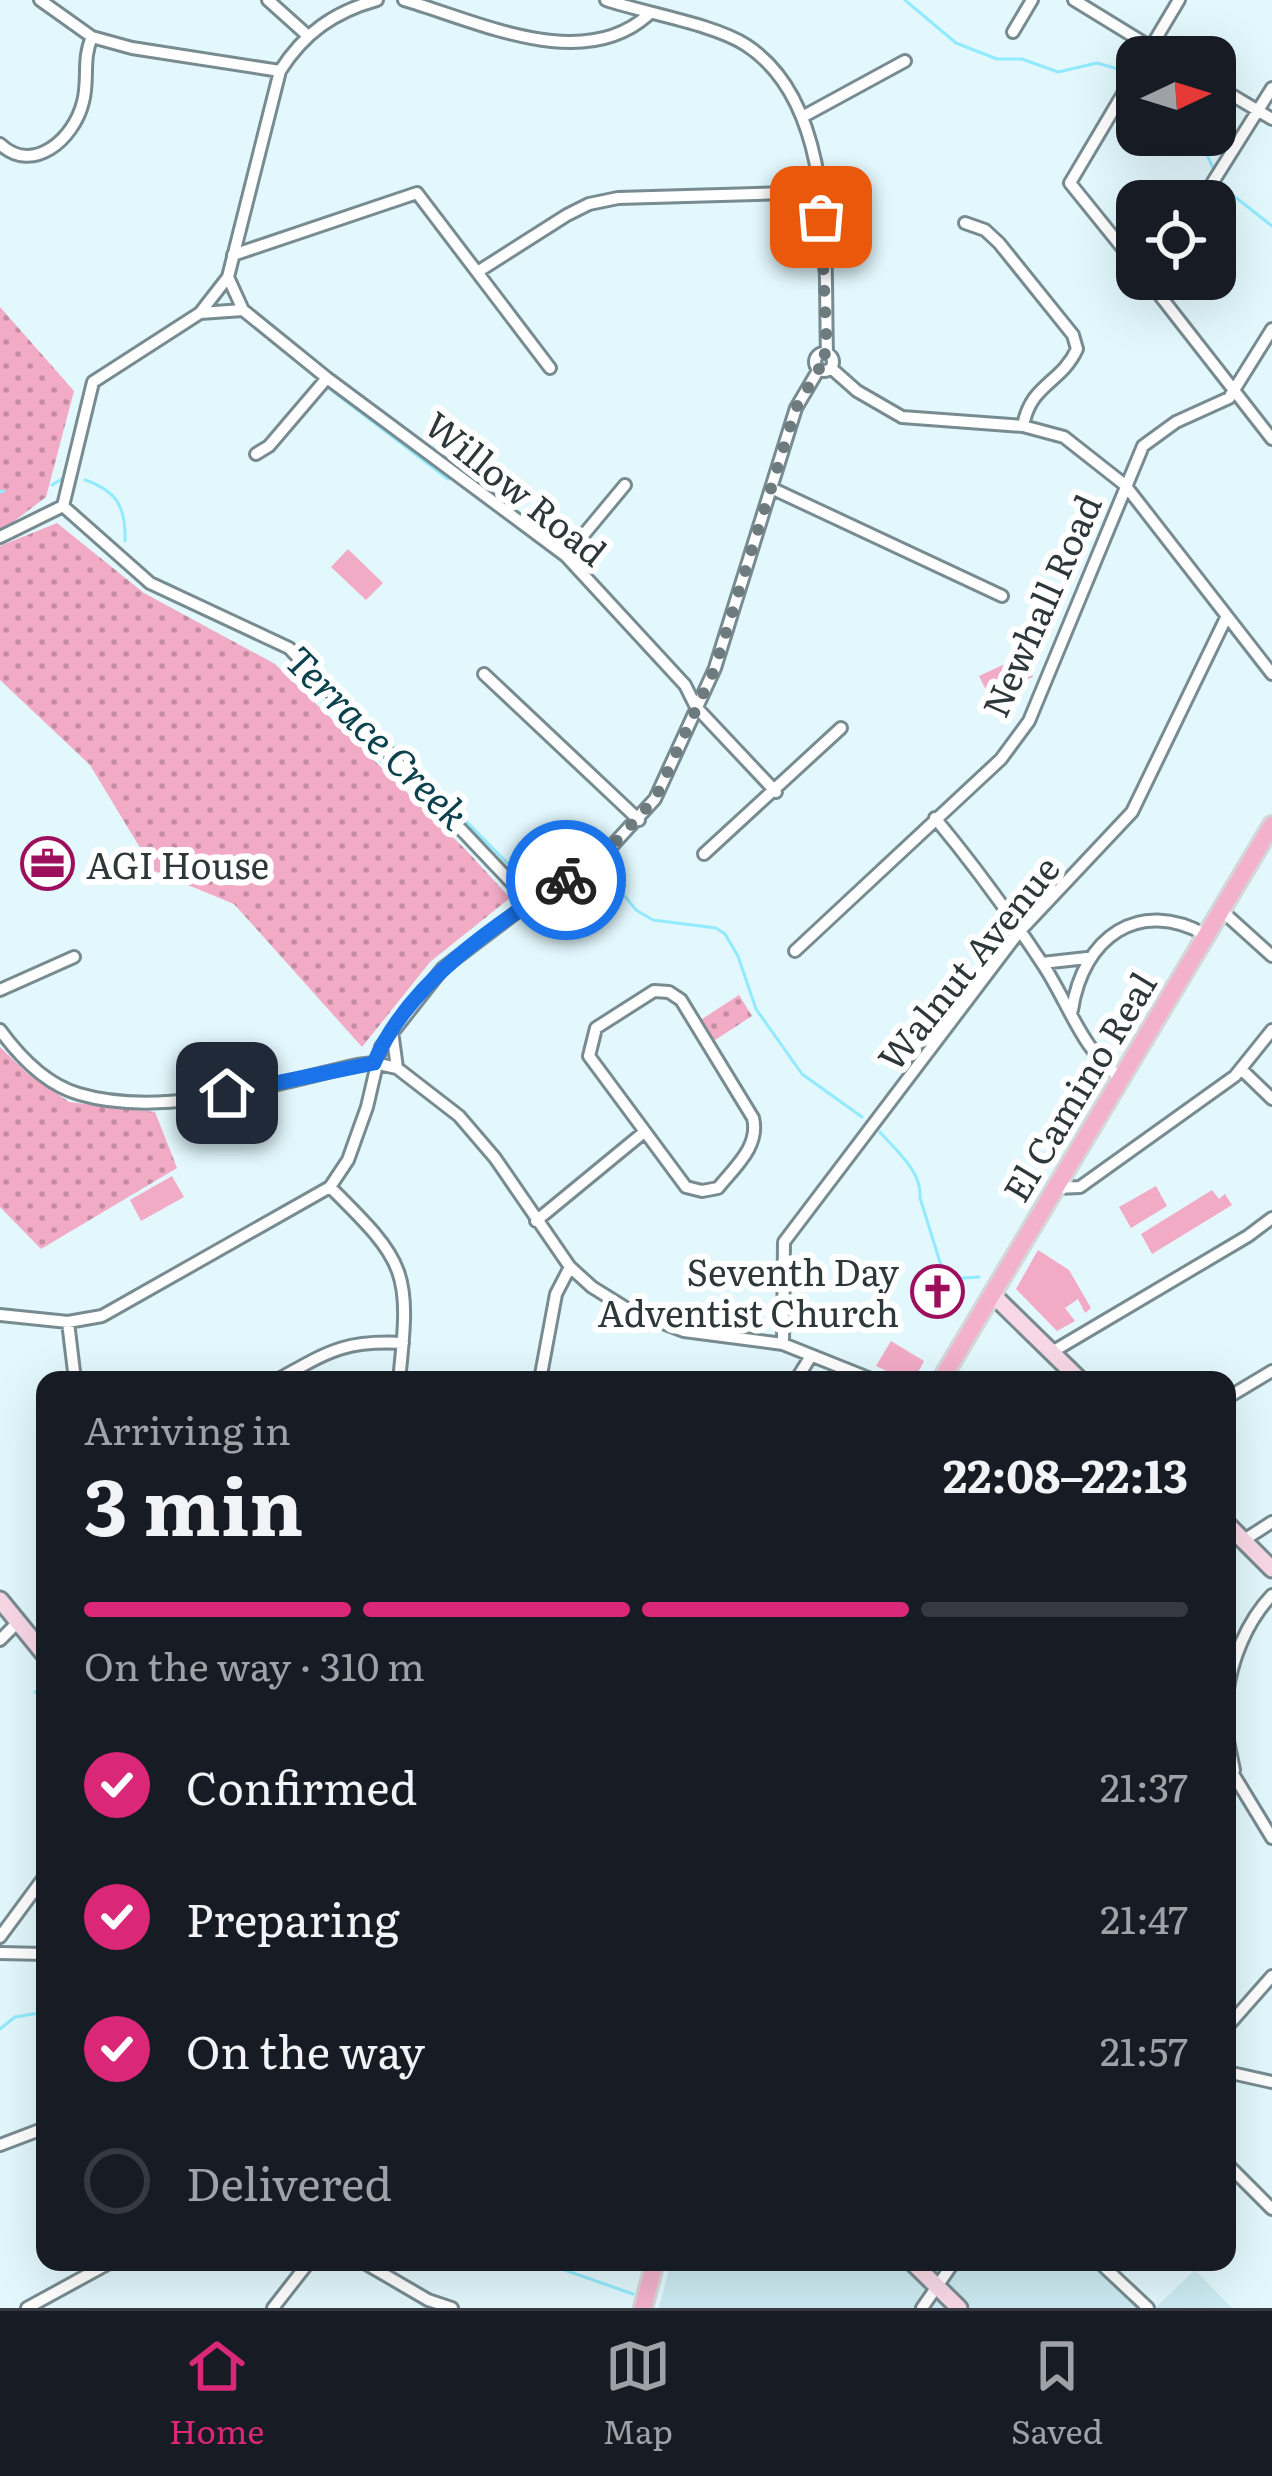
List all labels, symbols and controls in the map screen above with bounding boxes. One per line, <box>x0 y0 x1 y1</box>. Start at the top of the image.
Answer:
north arrow <box>1116 36 1236 156</box>
map controls <box>1116 36 1236 300</box>
pin <box>770 166 872 268</box>
button: locate <box>1116 180 1236 300</box>
icon: bag <box>788 184 854 250</box>
street label: Willow Road <box>415 397 619 577</box>
street label: Newhall Road <box>967 485 1113 725</box>
water label: Terrace Creek <box>274 631 484 841</box>
courier <box>506 820 626 940</box>
office icon: AGI House <box>19 835 75 891</box>
place label: AGI House <box>86 837 269 890</box>
street label: Walnut Avenue <box>864 843 1070 1081</box>
icon: bike <box>533 847 599 913</box>
street label: El Camino Real <box>988 961 1168 1211</box>
pin <box>176 1042 278 1144</box>
icon: home <box>194 1060 260 1126</box>
place label: Seventh Day Adventist Church <box>597 1244 899 1338</box>
church icon: Seventh Day Adventist Church <box>910 1263 966 1319</box>
text: Arriving in <box>84 1399 291 1457</box>
text: 22:08–22:13 <box>943 1440 1188 1507</box>
text: 3 min <box>84 1444 304 1560</box>
text: On the way · 310 m <box>84 1635 425 1693</box>
icon: check <box>84 1752 150 1818</box>
text: Confirmed <box>186 1752 417 1819</box>
text: 21:37 <box>1100 1756 1188 1814</box>
icon: check <box>84 1884 150 1950</box>
text: Preparing <box>186 1884 400 1951</box>
text: 21:47 <box>1100 1888 1188 1946</box>
icon: check <box>84 2016 150 2082</box>
text: On the way <box>186 2016 425 2083</box>
text: 21:57 <box>1100 2020 1188 2078</box>
text: Delivered <box>186 2148 392 2215</box>
tab: Home <box>169 2333 264 2454</box>
tab: Map <box>603 2333 673 2454</box>
tab: Saved <box>1011 2333 1103 2454</box>

